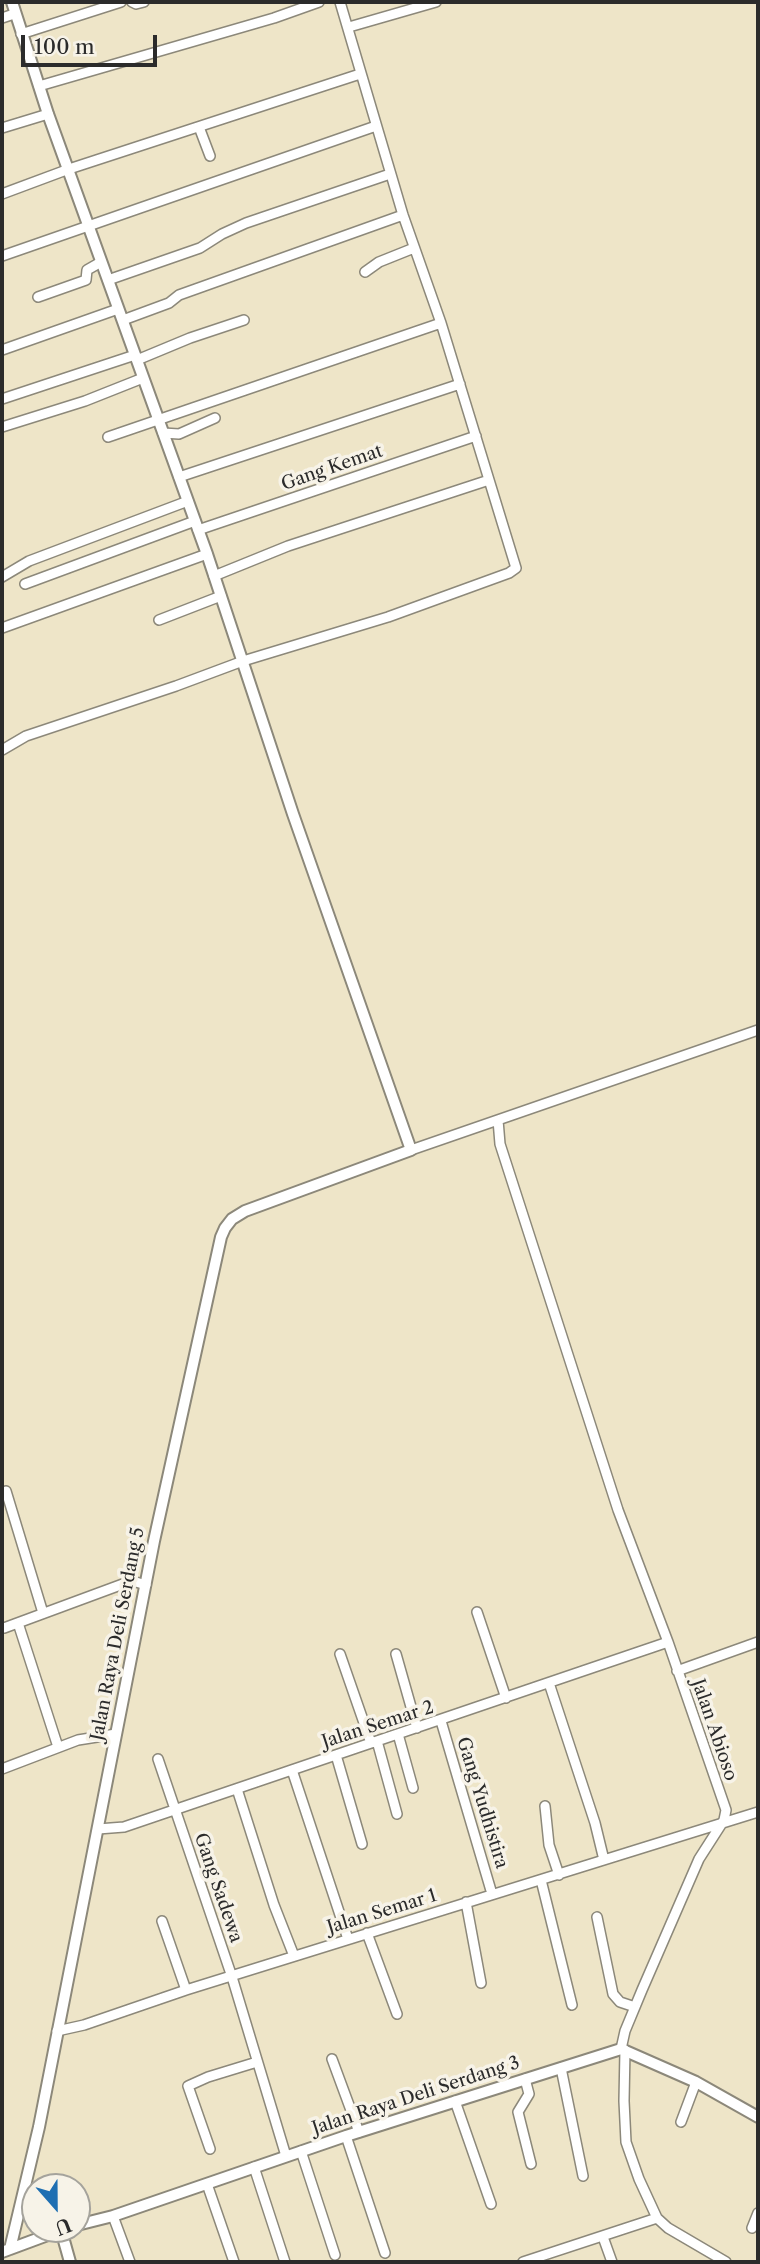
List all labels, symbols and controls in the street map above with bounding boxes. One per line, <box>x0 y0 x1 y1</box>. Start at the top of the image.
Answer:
scale bar <box>24 21 161 65</box>
text: 100 m <box>34 34 95 59</box>
street label: Gang Kemat <box>278 441 386 495</box>
street label: Jalan Raya Deli Serdang 5 <box>87 1526 149 1742</box>
street label: Jalan Abioso <box>687 1676 741 1784</box>
street label: Jalan Semar 2 <box>319 1697 437 1753</box>
street label: Gang Yudhistira <box>452 1735 512 1871</box>
street label: Gang Sadewa <box>189 1830 247 1946</box>
street label: Jalan Semar 1 <box>325 1885 439 1939</box>
street label: Jalan Raya Deli Serdang 3 <box>309 2052 523 2140</box>
north arrow <box>21 2173 91 2243</box>
text: U <box>52 2213 74 2240</box>

